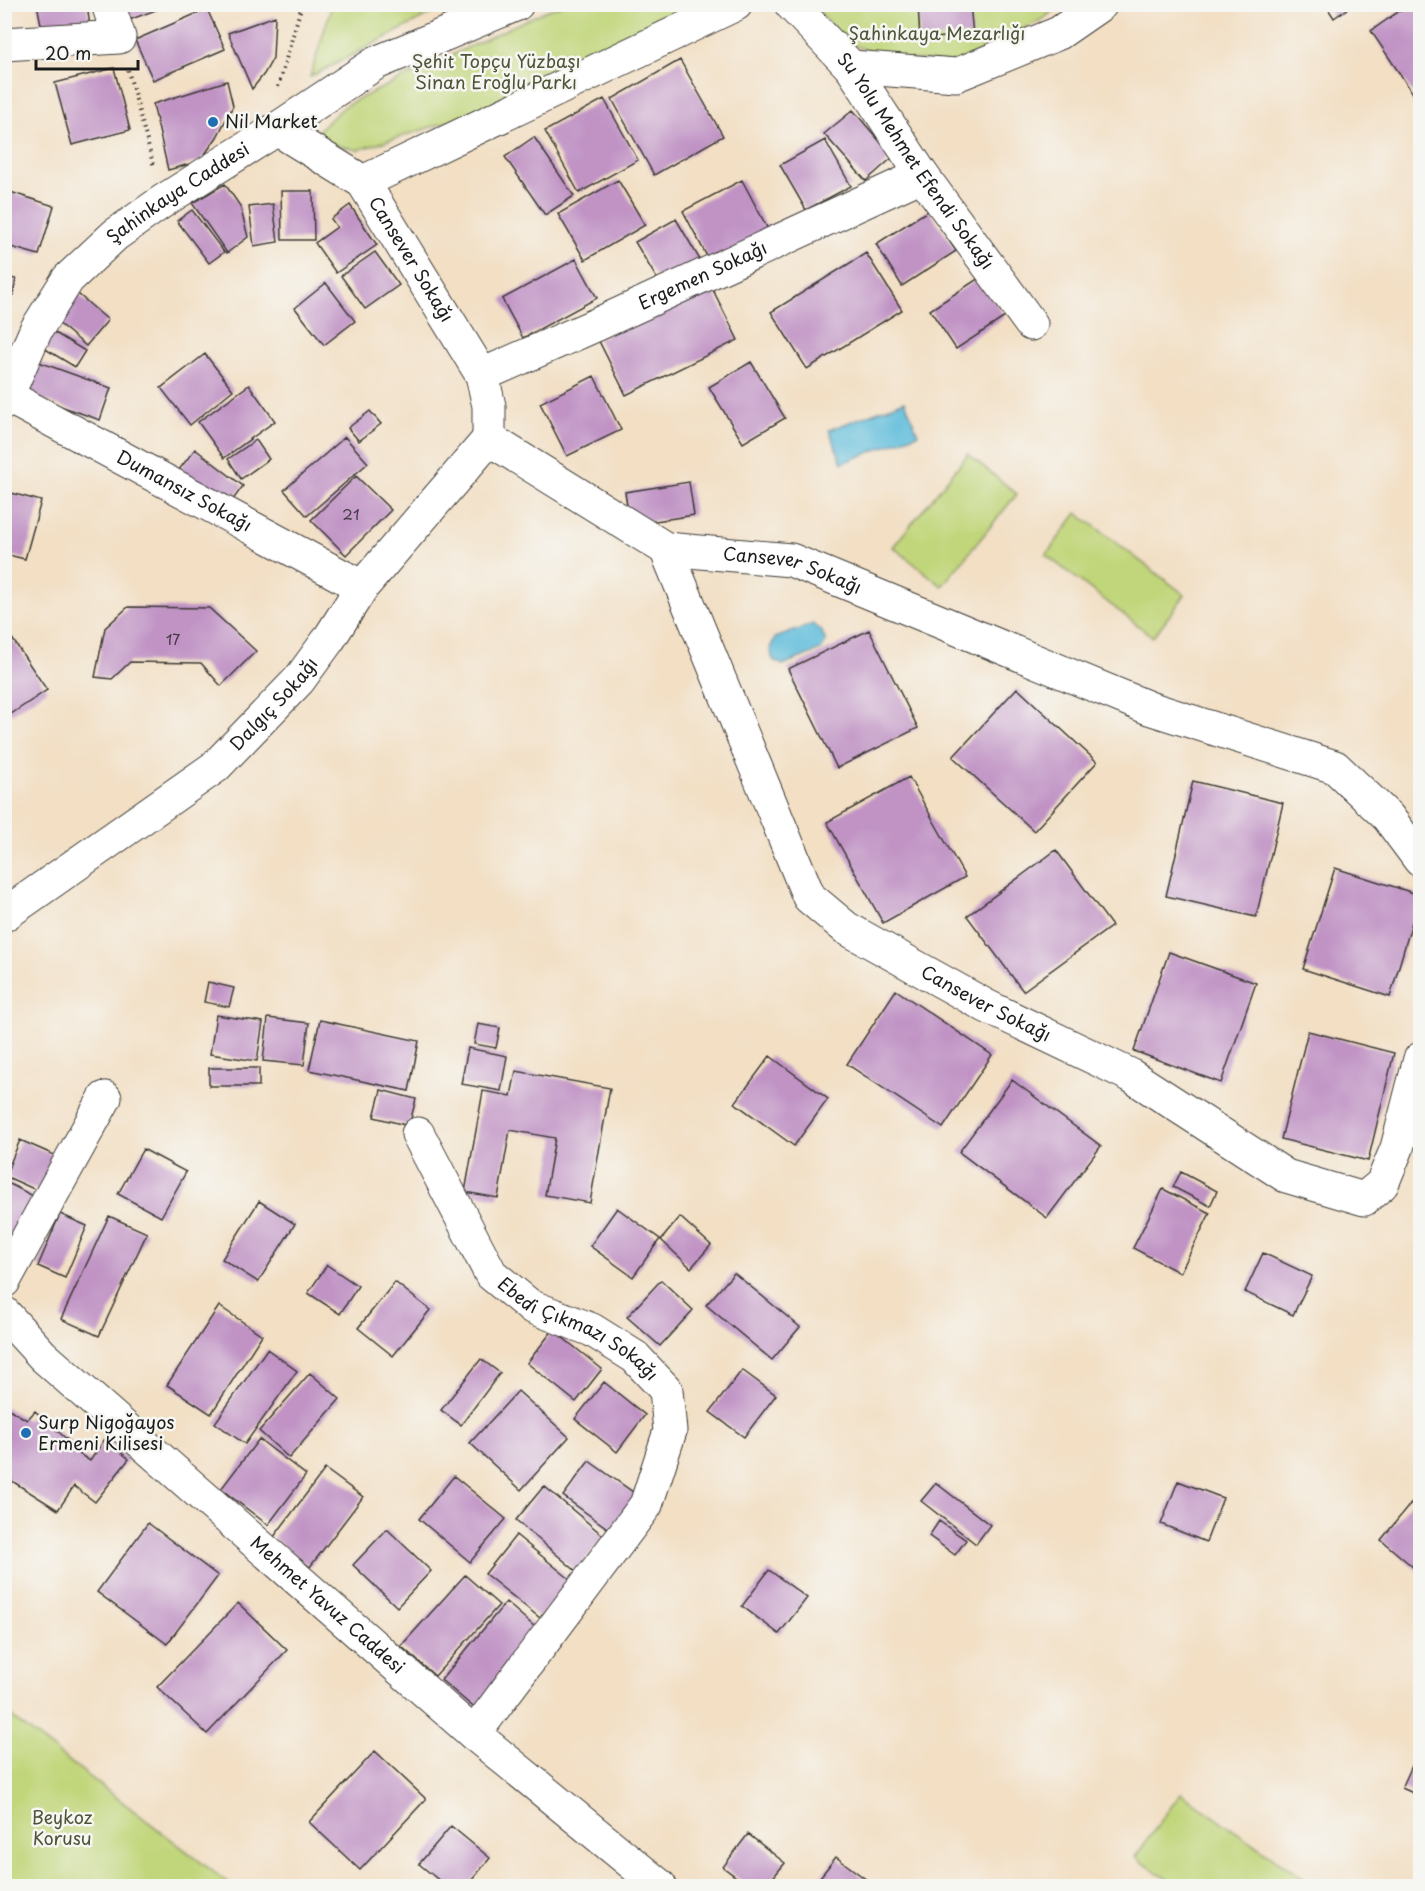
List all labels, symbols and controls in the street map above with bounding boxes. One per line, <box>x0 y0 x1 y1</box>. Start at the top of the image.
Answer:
park label: Şahinkaya Mezarlığı <box>848 19 1026 46</box>
scale bar <box>36 33 138 71</box>
text: 20 m <box>45 39 91 66</box>
street label: Su Yolu Mehmet Efendi Sokağı <box>832 45 1002 274</box>
park label: Şehit Topçu Yüzbaşı Sinan Eroğlu Parkı <box>412 47 580 95</box>
place label: Nil Market <box>225 107 318 134</box>
marker: Nil Market <box>206 115 220 129</box>
street label: Şahinkaya Caddesi <box>99 135 254 249</box>
street label: Cansever Sokağı <box>363 191 461 327</box>
street label: Ergemen Sokağı <box>633 233 771 316</box>
street label: Dumansız Sokağı <box>112 442 257 538</box>
house number: 21 <box>342 502 360 525</box>
street label: Cansever Sokağı <box>722 539 866 600</box>
house number: 17 <box>166 627 180 650</box>
street label: Dalgıç Sokağı <box>223 651 323 756</box>
street label: Cansever Sokağı <box>917 957 1056 1047</box>
street label: Ebedi Çıkmazı Sokağı <box>492 1270 666 1386</box>
place label: Surp Nigoğayos Ermeni Kilisesi <box>38 1408 175 1456</box>
marker: Surp Nigoğayos Ermeni Kilisesi <box>19 1426 33 1440</box>
street label: Mehmet Yavuz Caddesi <box>245 1529 411 1679</box>
park label: Beykoz Korusu <box>32 1803 93 1851</box>

